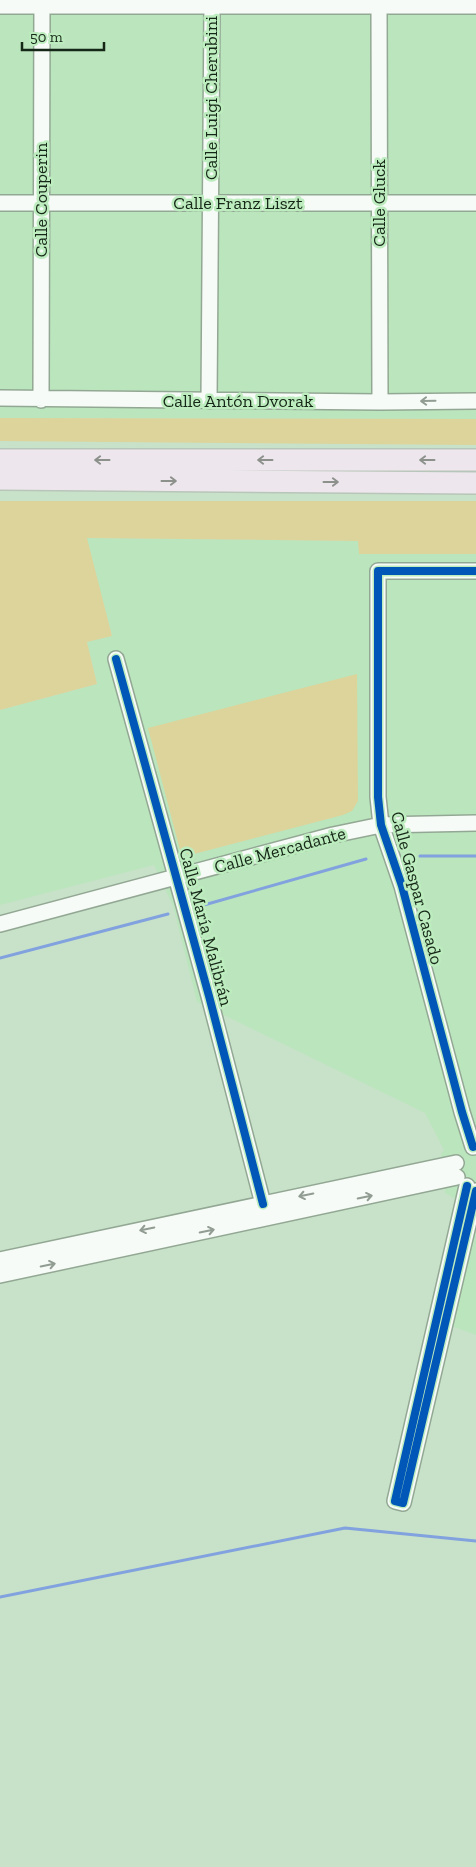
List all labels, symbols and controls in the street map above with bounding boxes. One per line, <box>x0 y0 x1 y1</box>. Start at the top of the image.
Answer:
street label: Calle Luigi Cherubini <box>200 16 222 180</box>
scale bar <box>22 20 105 52</box>
text: 50 m <box>30 28 63 46</box>
street label: Calle Couperin <box>30 142 52 257</box>
street label: Calle Gluck <box>368 159 390 247</box>
street label: Calle Franz Liszt <box>173 192 303 214</box>
street label: Calle Antón Dvorak <box>163 390 314 412</box>
one-way arrow <box>420 396 436 406</box>
one-way arrow <box>95 455 111 465</box>
one-way arrow <box>257 455 274 465</box>
one-way arrow <box>420 455 436 465</box>
one-way arrow <box>160 476 176 486</box>
one-way arrow <box>322 477 339 487</box>
street label: Calle Gaspar Casado <box>386 809 448 967</box>
street label: Calle Mercadante <box>212 822 348 878</box>
street label: Calle María Malibrán <box>174 846 238 1009</box>
one-way arrow <box>298 1191 314 1200</box>
one-way arrow <box>357 1192 373 1201</box>
one-way arrow <box>139 1224 155 1234</box>
one-way arrow <box>198 1226 214 1235</box>
one-way arrow <box>39 1260 55 1269</box>

